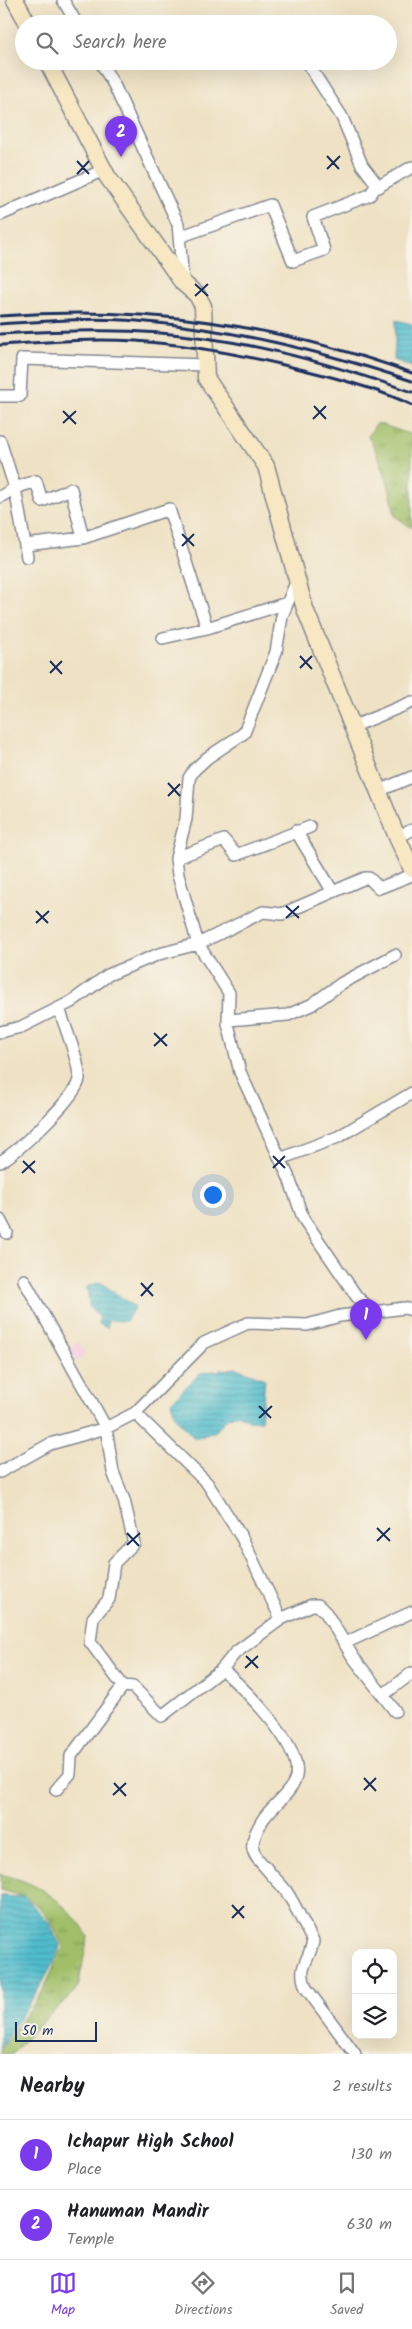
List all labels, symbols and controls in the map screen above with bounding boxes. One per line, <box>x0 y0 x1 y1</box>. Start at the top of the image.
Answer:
search box <box>15 15 397 70</box>
text: Search here <box>73 28 167 58</box>
icon: search <box>33 29 61 57</box>
pin: 2 <box>105 116 137 157</box>
your location <box>200 1182 226 1208</box>
pin: 1 <box>350 1299 382 1340</box>
map controls <box>352 1949 397 2039</box>
button: locate <box>352 1949 397 1994</box>
button: layers <box>352 1994 397 2039</box>
scale bar <box>15 2019 98 2042</box>
text: 50 m <box>22 2020 53 2042</box>
text: Nearby <box>20 2070 85 2103</box>
text: 2 results <box>332 2074 392 2099</box>
text: Ichapur High School <box>67 2127 234 2157</box>
text: 1 <box>34 2142 38 2167</box>
text: 130 m <box>351 2142 392 2167</box>
text: Place <box>67 2157 101 2182</box>
text: Hanuman Mandir <box>67 2197 209 2227</box>
text: 2 <box>31 2212 41 2237</box>
text: 630 m <box>347 2212 392 2237</box>
text: Temple <box>67 2227 114 2252</box>
tab: Map <box>49 2269 77 2321</box>
tab: Directions <box>174 2269 232 2321</box>
tab: Saved <box>330 2269 363 2321</box>

